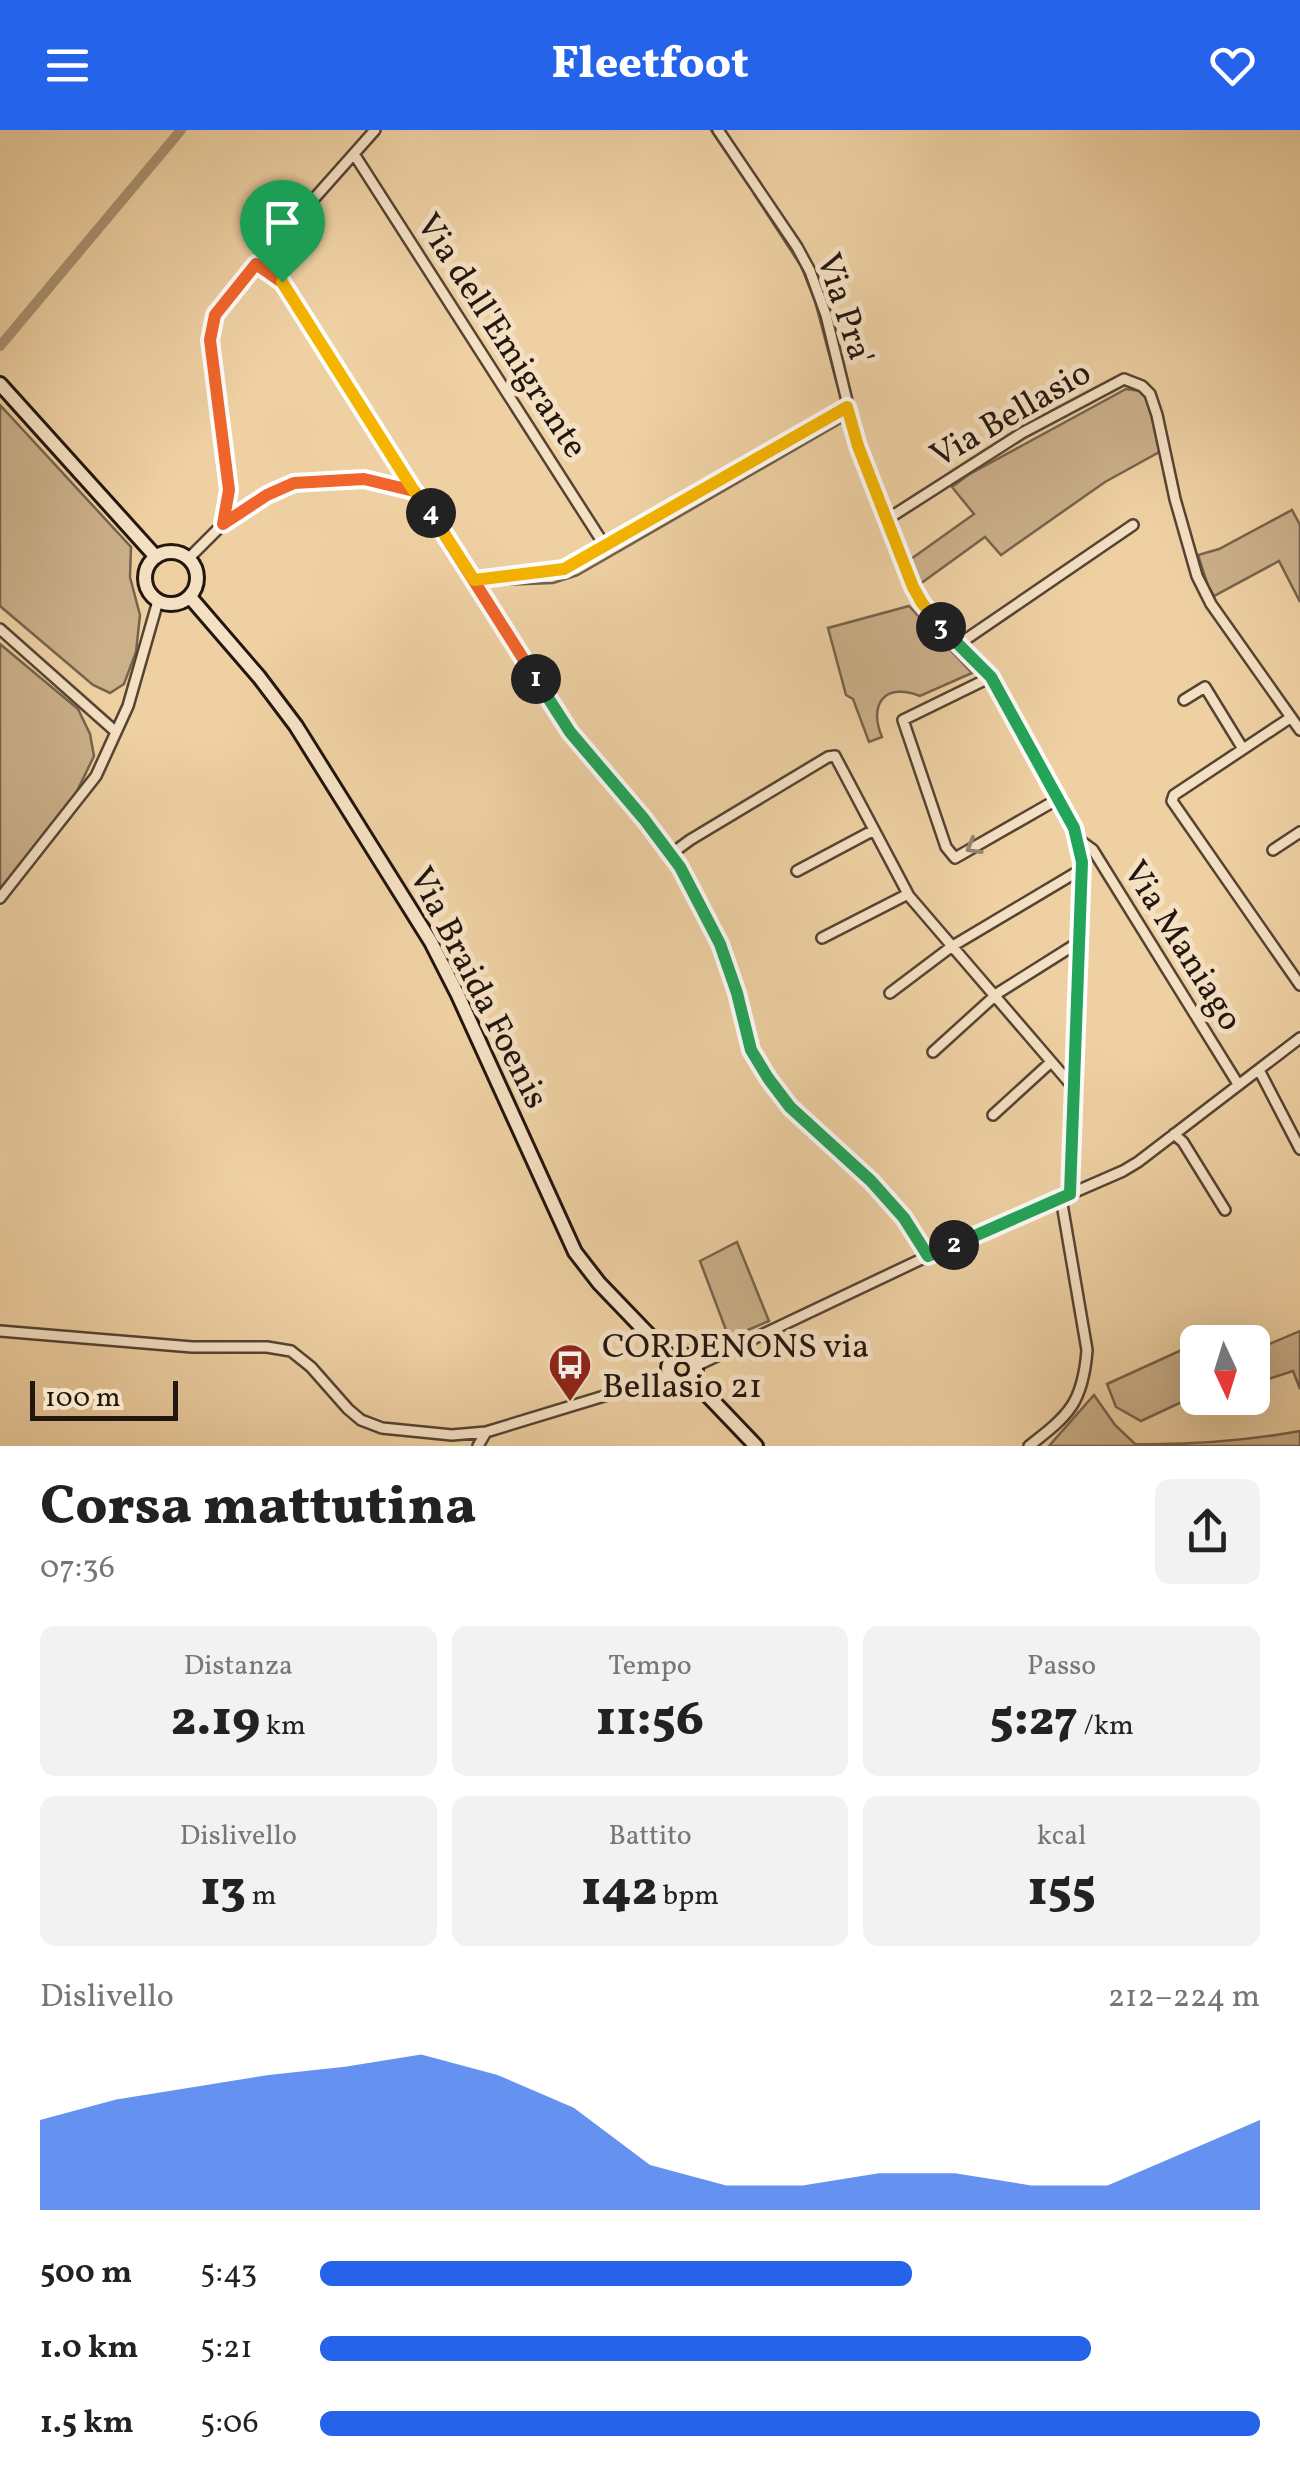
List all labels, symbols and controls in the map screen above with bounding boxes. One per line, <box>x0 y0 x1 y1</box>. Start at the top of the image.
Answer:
text: Fleetfoot <box>551 34 749 97</box>
icon: menu <box>40 38 95 93</box>
icon: heart <box>1205 38 1260 93</box>
pin <box>240 180 325 283</box>
icon: arrive <box>255 195 310 250</box>
street label: Via dell'Emigrante <box>403 205 598 468</box>
street label: Via Pra' <box>803 247 884 371</box>
street label: Via Bellasio <box>922 350 1101 481</box>
pin: 4 <box>406 488 456 538</box>
text: 4 <box>423 493 439 532</box>
pin: 3 <box>916 602 966 652</box>
text: 3 <box>934 607 948 646</box>
pin: 1 <box>511 654 561 704</box>
text: 1 <box>530 659 542 698</box>
one-way arrow <box>966 835 984 855</box>
street label: Via Maniago <box>1110 852 1253 1041</box>
street label: Via Braida Foenis <box>396 859 559 1117</box>
pin: 2 <box>929 1220 979 1270</box>
text: 2 <box>947 1225 961 1264</box>
place label: CORDENONS via Bellasio 21 <box>602 1324 870 1412</box>
north arrow <box>1180 1325 1270 1415</box>
map controls <box>1180 1325 1270 1415</box>
bus stop icon: CORDENONS via Bellasio 21 <box>547 1342 593 1403</box>
scale bar <box>30 1376 178 1420</box>
text: 100 m <box>45 1379 120 1418</box>
text: Corsa mattutina <box>40 1471 476 1547</box>
button: share <box>1155 1479 1260 1584</box>
text: 07:36 <box>40 1547 115 1591</box>
text: Distanza <box>184 1647 293 1686</box>
text: Tempo <box>608 1647 692 1686</box>
text: Passo <box>1027 1647 1096 1686</box>
text: 2.19 <box>171 1686 260 1756</box>
text: 11:56 <box>596 1686 704 1756</box>
text: 5:27 <box>990 1686 1078 1756</box>
text: km <box>260 1707 306 1746</box>
text: /km <box>1078 1707 1134 1746</box>
text: Dislivello <box>180 1817 297 1856</box>
text: Battito <box>608 1817 692 1856</box>
text: kcal <box>1037 1817 1087 1856</box>
text: 13 <box>200 1856 246 1926</box>
text: 142 <box>581 1856 657 1926</box>
text: 155 <box>1027 1856 1096 1926</box>
text: m <box>246 1877 276 1916</box>
text: bpm <box>657 1877 719 1916</box>
text: Dislivello <box>40 1976 174 2020</box>
text: 212–224 m <box>1108 1976 1260 2020</box>
text: 500 m <box>40 2252 132 2296</box>
text: 5:43 <box>200 2252 257 2296</box>
text: 1.0 km <box>40 2327 138 2371</box>
text: 5:21 <box>200 2327 253 2371</box>
text: 1.5 km <box>40 2402 134 2446</box>
text: 5:06 <box>200 2402 259 2446</box>

